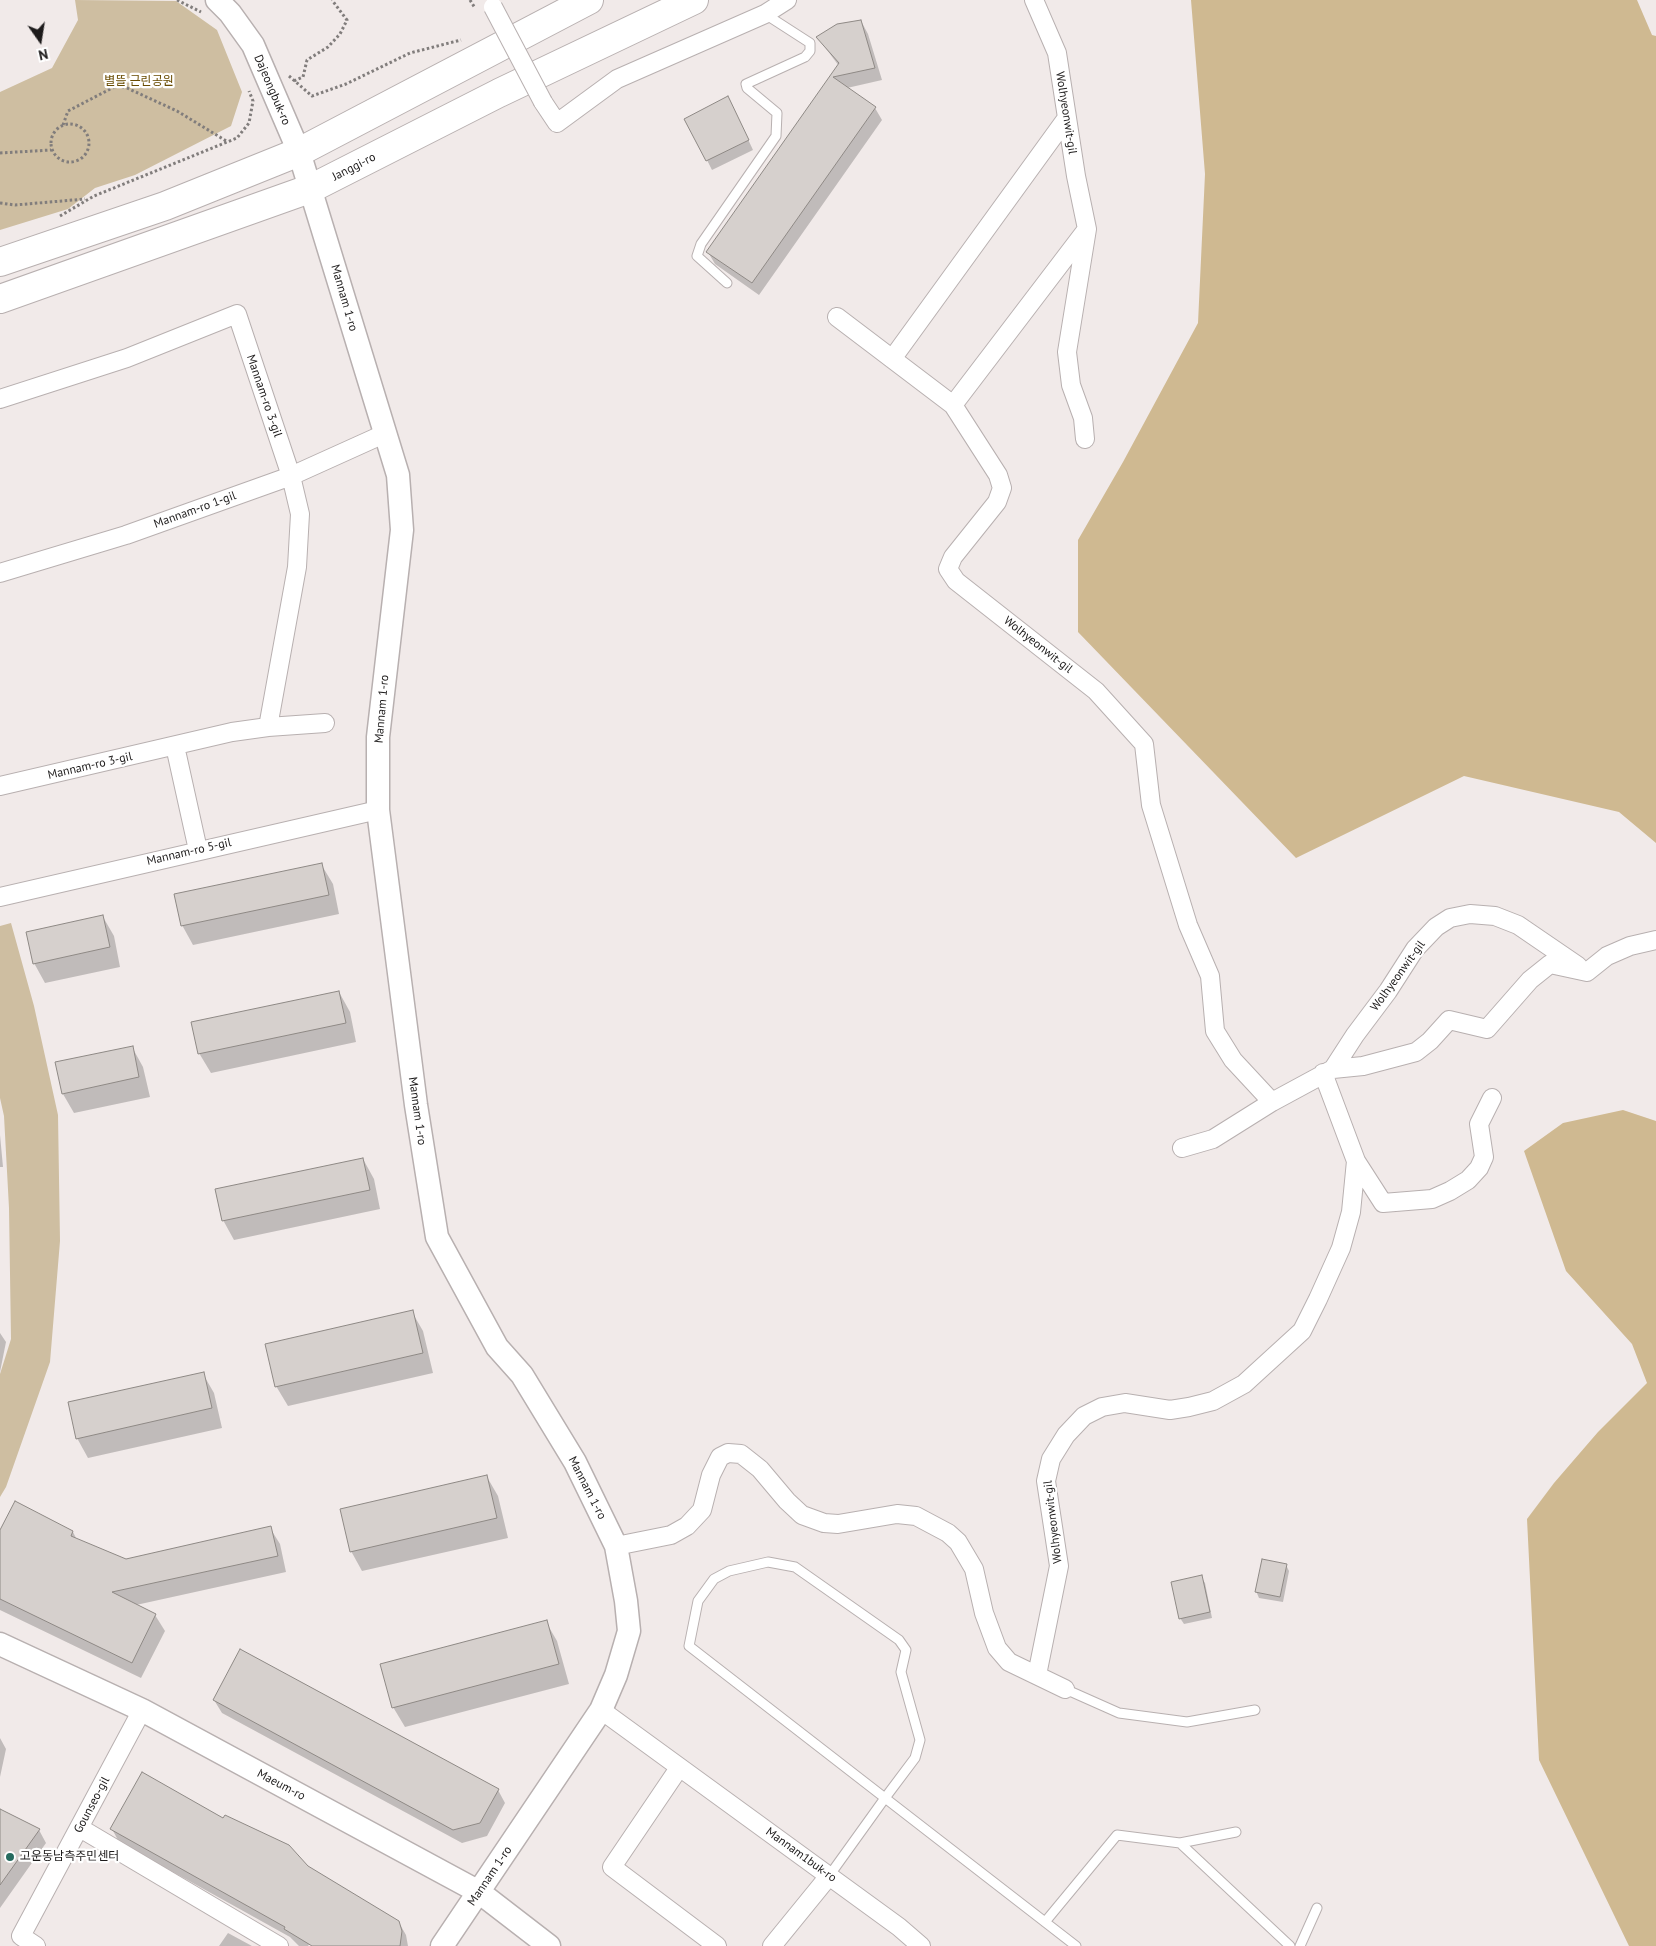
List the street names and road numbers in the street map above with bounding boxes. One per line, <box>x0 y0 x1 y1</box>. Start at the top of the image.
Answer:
street label: Dajeongbuk-ro <box>251 52 293 128</box>
street label: Wolhyeonwit-gil <box>1052 71 1080 155</box>
street label: Janggi-ro <box>330 150 378 184</box>
street label: Mannam 1-ro <box>328 263 360 333</box>
street label: Mannam-ro 3-gil <box>243 353 285 439</box>
street label: Mannam-ro 1-gil <box>152 488 238 532</box>
street label: Wolhyeonwit-gil <box>1001 614 1075 676</box>
street label: Mannam 1-ro <box>372 674 392 744</box>
street label: Mannam-ro 3-gil <box>46 749 134 783</box>
street label: Mannam-ro 5-gil <box>145 835 233 869</box>
street label: Wolhyeonwit-gil <box>1368 938 1428 1014</box>
street label: Mannam 1-ro <box>405 1076 429 1146</box>
street label: Mannam 1-ro <box>565 1454 609 1522</box>
street label: Wolhyeonwit-gil <box>1041 1480 1065 1564</box>
street label: Maeum-ro <box>254 1766 308 1804</box>
street label: Gounseo-gil <box>71 1774 113 1836</box>
street label: Mannam1buk-ro <box>763 1825 839 1885</box>
street label: Mannam 1-ro <box>465 1843 515 1909</box>

